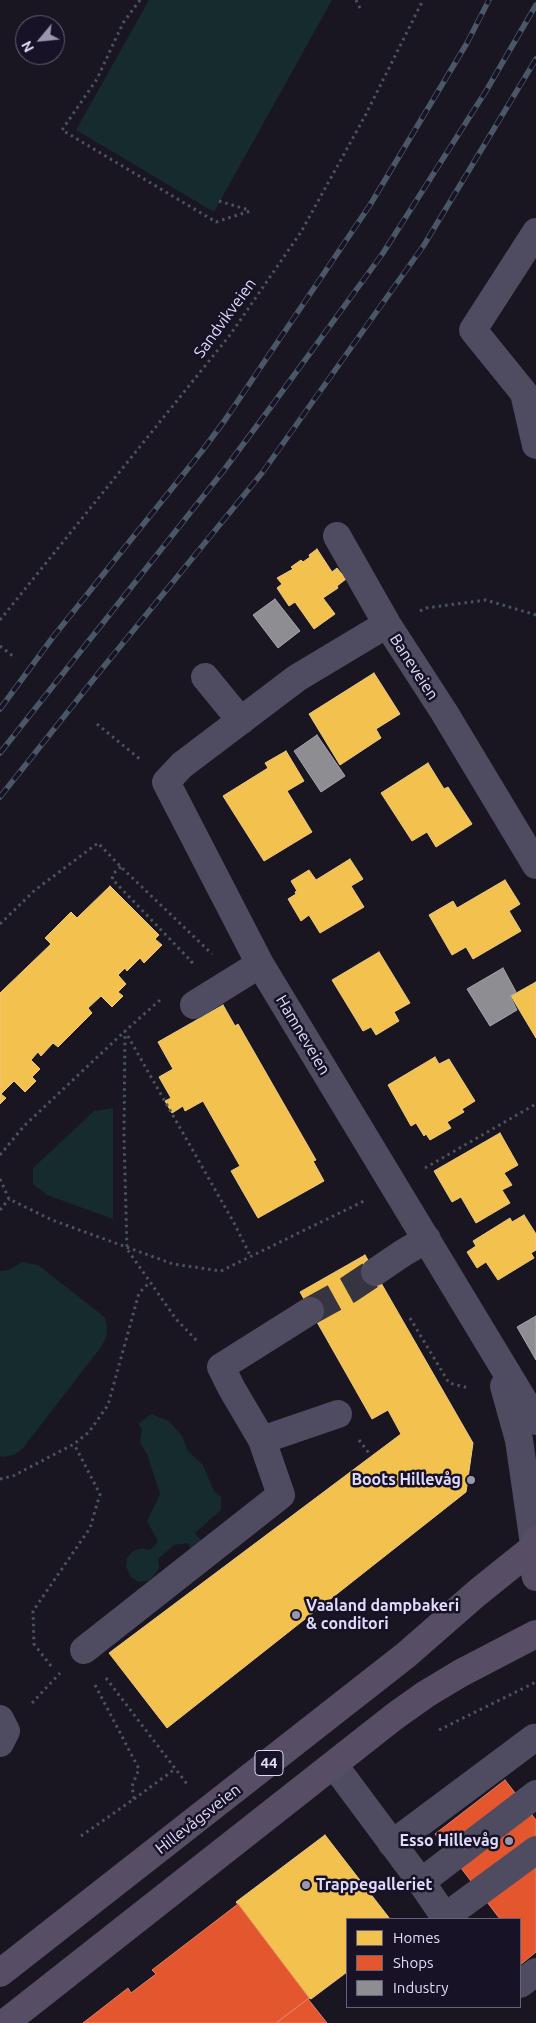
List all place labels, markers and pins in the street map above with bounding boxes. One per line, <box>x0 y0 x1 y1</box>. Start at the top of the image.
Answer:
place label: Boots Hillevåg <box>351 1470 461 1490</box>
marker: Boots Hillevåg <box>465 1474 477 1486</box>
place label: Vaaland dampbakeri & conditori <box>306 1596 459 1634</box>
marker: Vaaland dampbakeri & conditori <box>290 1609 302 1621</box>
place label: Esso Hillevåg <box>399 1831 499 1851</box>
marker: Esso Hillevåg <box>503 1835 515 1847</box>
place label: Trappegalleriet <box>316 1875 432 1895</box>
marker: Trappegalleriet <box>300 1879 312 1891</box>

